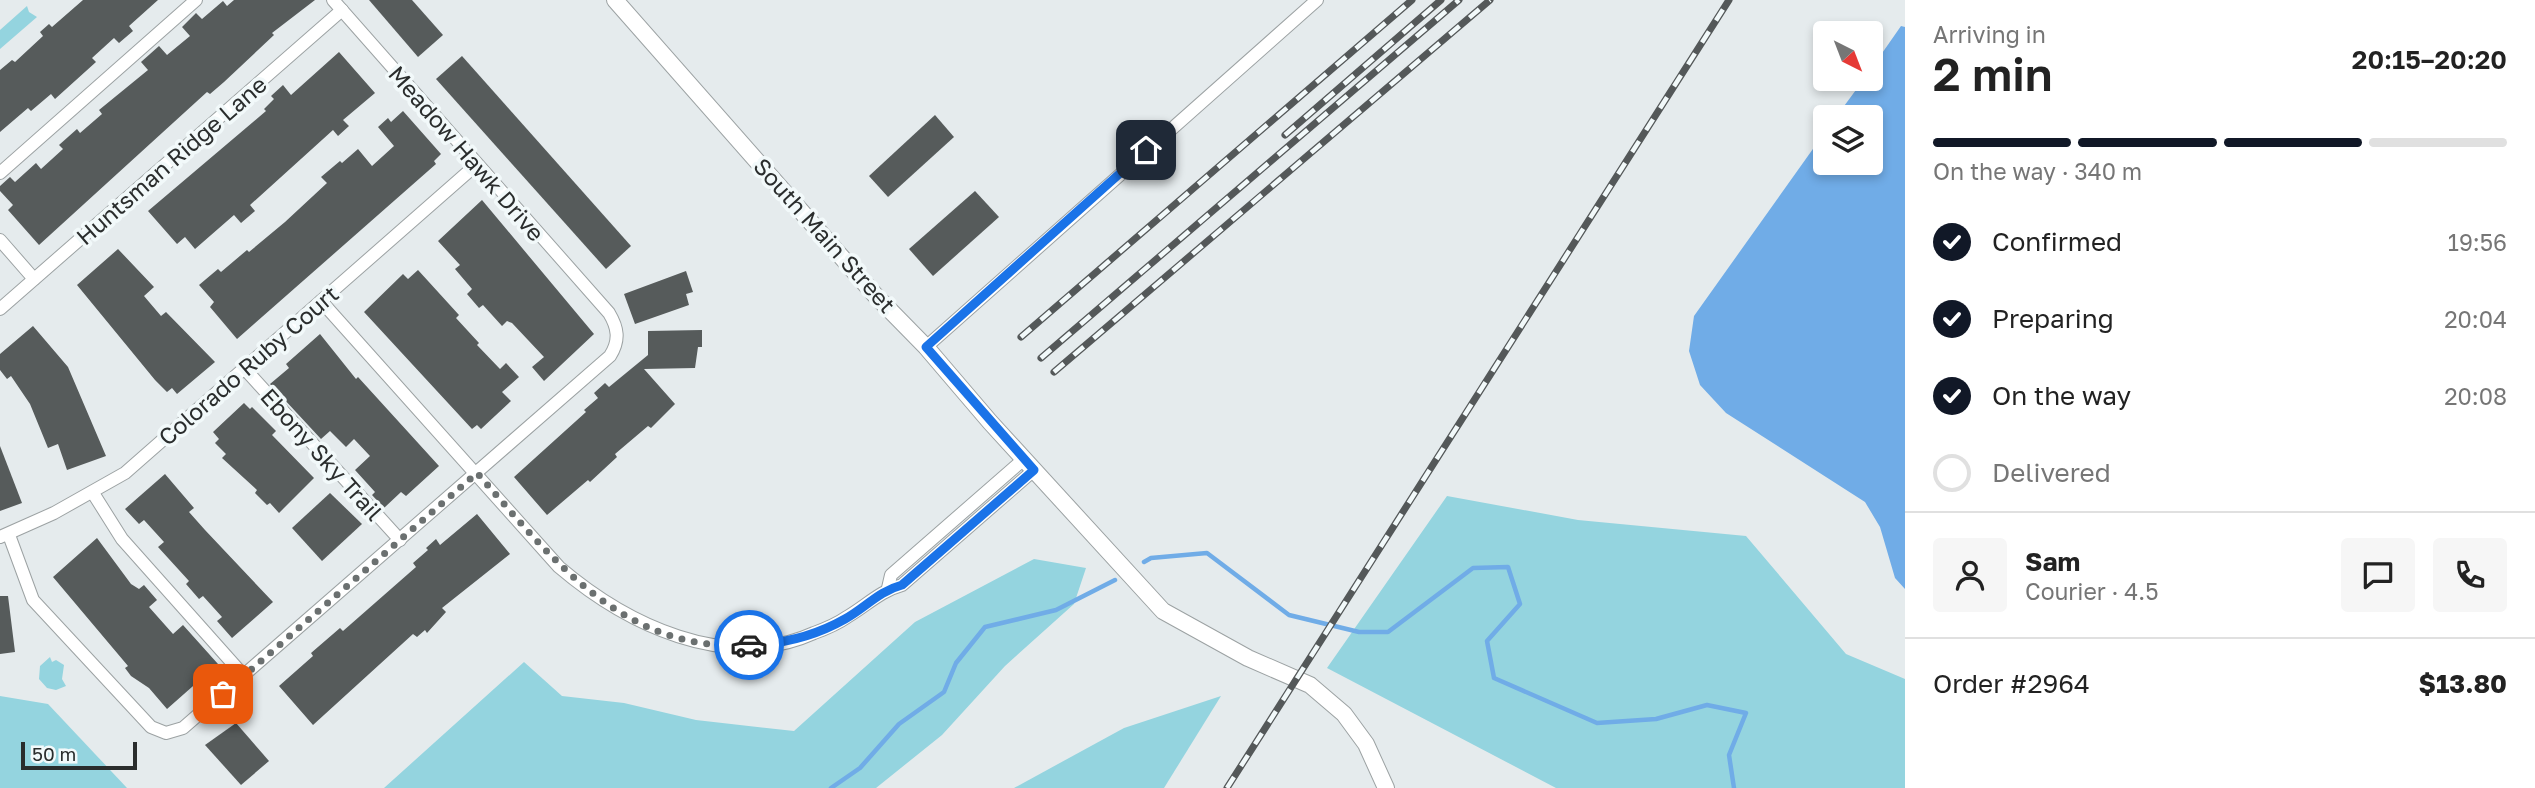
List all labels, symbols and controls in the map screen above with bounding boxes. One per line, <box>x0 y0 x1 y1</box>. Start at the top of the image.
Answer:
text: Arriving in <box>1933 20 2046 48</box>
north arrow <box>1813 21 1883 91</box>
map controls <box>1813 21 1883 175</box>
text: 20:15–20:20 <box>2352 44 2507 75</box>
text: 2 min <box>1933 46 2053 101</box>
street label: Meadow Hawk Drive <box>383 60 551 246</box>
street label: Huntsman Ridge Lane <box>70 70 272 250</box>
button: layers <box>1813 105 1883 175</box>
pin <box>1116 120 1176 180</box>
icon: home <box>1127 131 1165 169</box>
street label: South Main Street <box>748 152 902 318</box>
text: On the way · 340 m <box>1933 157 2142 185</box>
icon: check <box>1933 223 1971 261</box>
text: Confirmed <box>1992 226 2122 257</box>
text: 19:56 <box>2448 228 2507 256</box>
street label: Colorado Ruby Court <box>152 279 344 451</box>
icon: check <box>1933 300 1971 338</box>
text: Preparing <box>1992 303 2114 334</box>
text: 20:04 <box>2444 305 2507 333</box>
icon: check <box>1933 377 1971 415</box>
text: On the way <box>1992 380 2131 411</box>
street label: Ebony Sky Trail <box>255 382 389 526</box>
text: 20:08 <box>2444 382 2507 410</box>
text: Delivered <box>1992 457 2111 488</box>
button: person <box>1933 538 2007 612</box>
button: chat <box>2341 538 2415 612</box>
button: phone <box>2433 538 2507 612</box>
text: Sam <box>2025 546 2080 577</box>
text: Courier · 4.5 <box>2025 577 2158 605</box>
courier <box>714 610 784 680</box>
icon: car <box>730 626 768 664</box>
pin <box>193 664 253 724</box>
text: Order #2964 <box>1933 668 2090 699</box>
text: $13.80 <box>2418 668 2507 699</box>
icon: bag <box>204 675 242 713</box>
scale bar <box>21 739 136 771</box>
text: 50 m <box>32 742 76 765</box>

